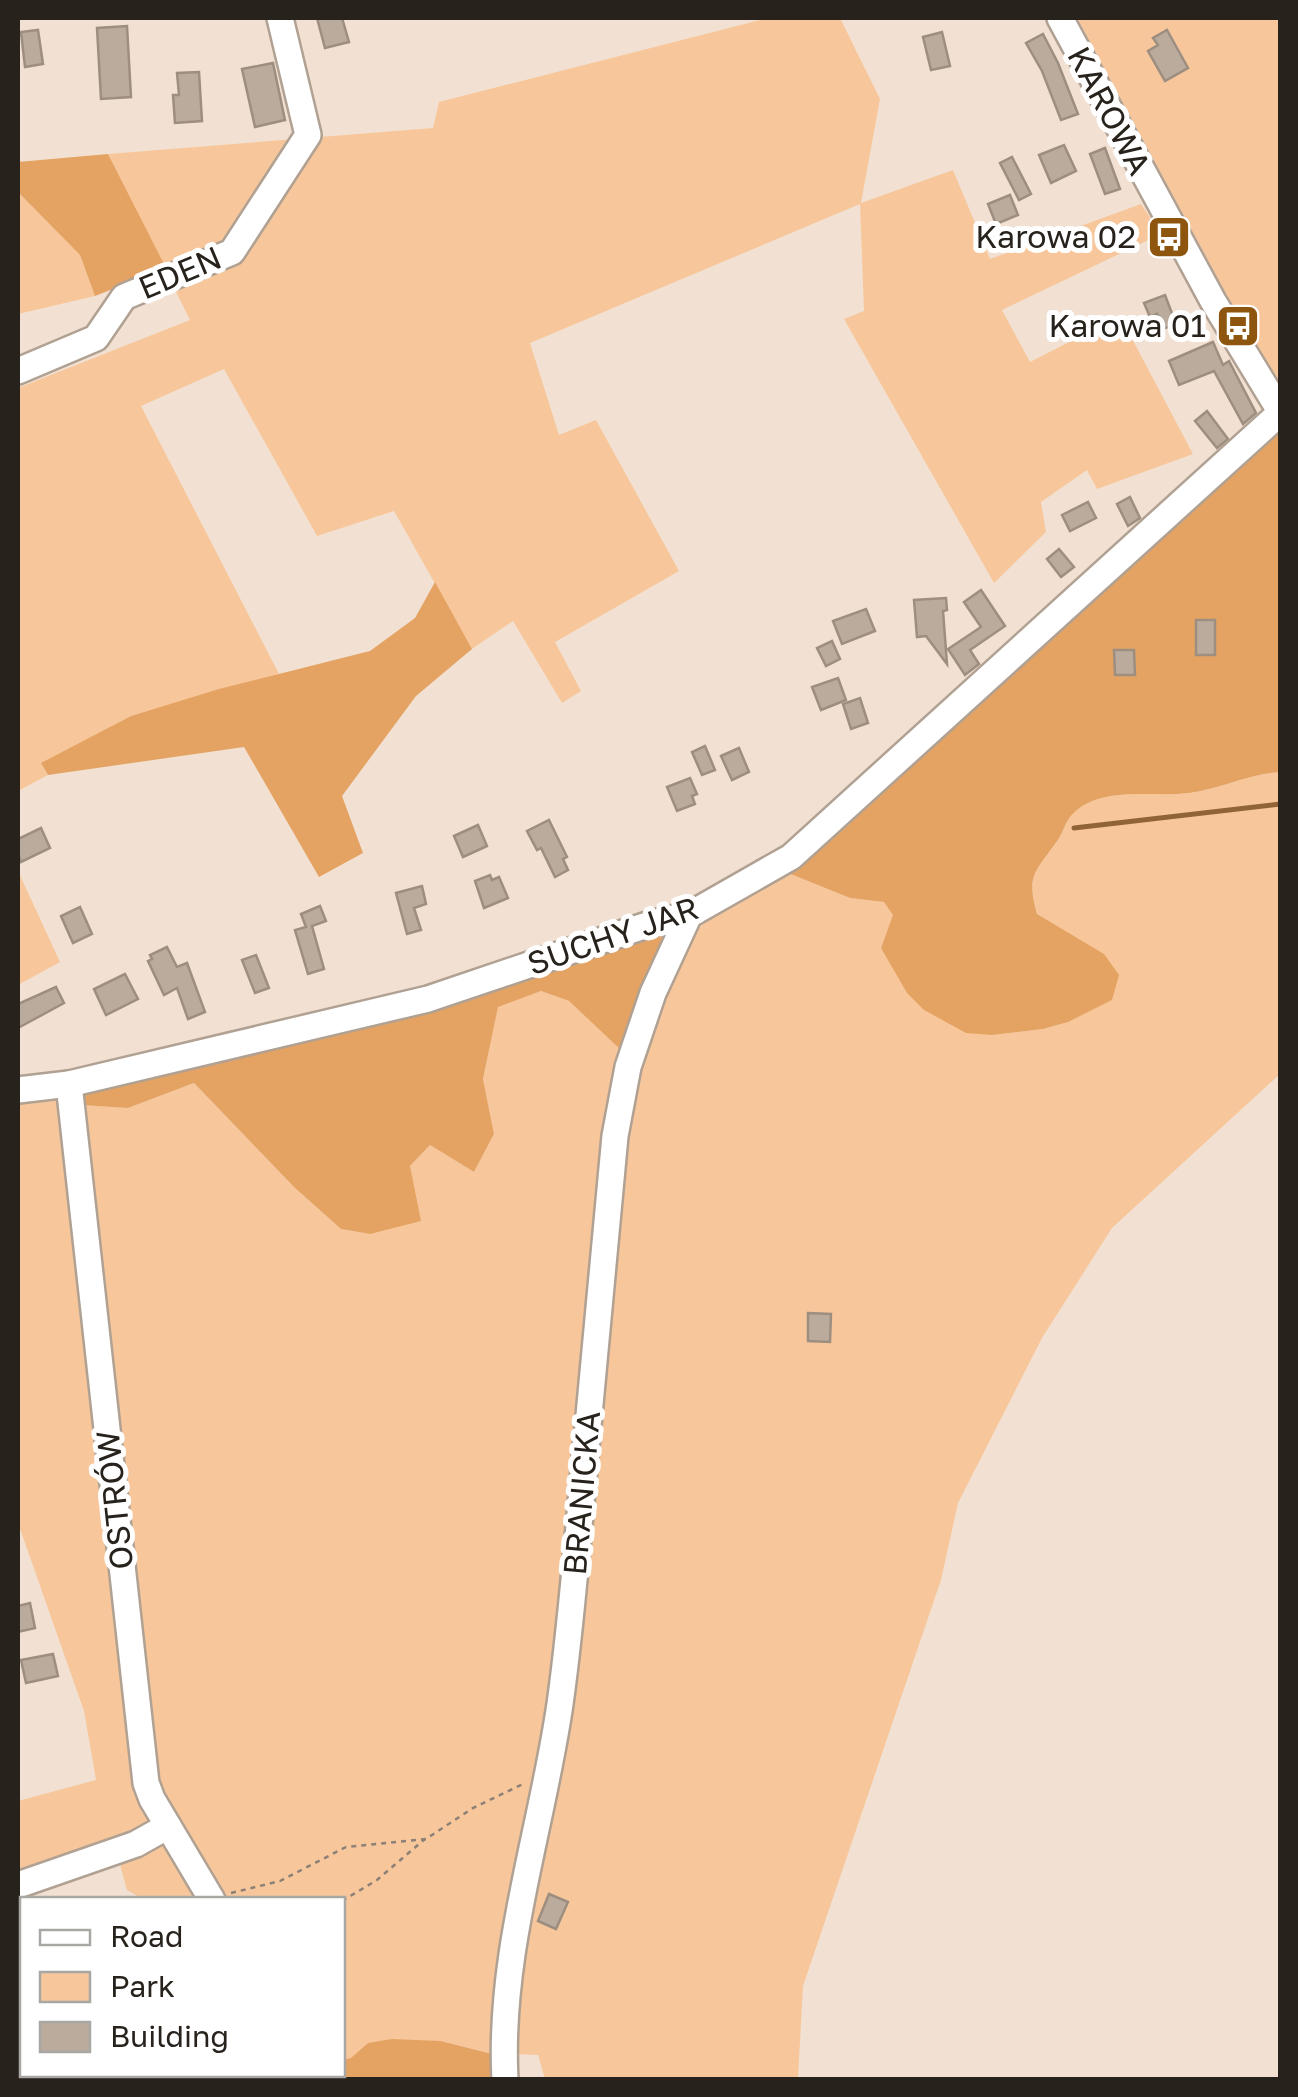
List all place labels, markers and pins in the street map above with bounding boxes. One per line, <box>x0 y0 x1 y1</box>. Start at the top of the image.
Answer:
bus stop icon: Karowa 02 <box>1146 214 1192 260</box>
place label: Karowa 02 <box>975 217 1136 255</box>
bus stop icon: Karowa 01 <box>1215 303 1261 349</box>
place label: Karowa 01 <box>1048 306 1206 344</box>

